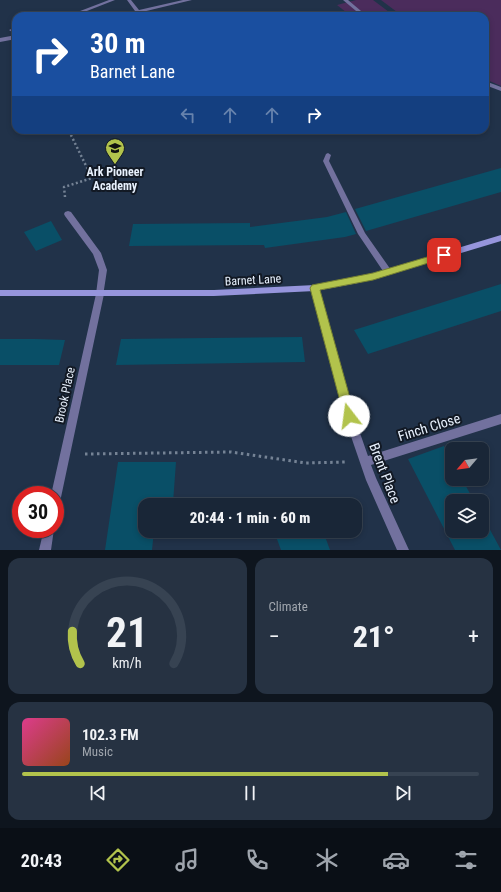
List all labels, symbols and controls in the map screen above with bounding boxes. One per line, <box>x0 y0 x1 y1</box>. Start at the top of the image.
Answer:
text: 30 m <box>90 27 146 60</box>
icon: right <box>24 28 76 80</box>
text: Barnet Lane <box>90 61 175 82</box>
icon: left <box>177 104 199 126</box>
icon: ahead <box>219 104 241 126</box>
icon: ahead <box>261 104 283 126</box>
icon: right <box>303 104 325 126</box>
school or university icon: Ark Pioneer Academy <box>104 137 126 165</box>
place label: Ark Pioneer Academy <box>87 165 143 193</box>
pin <box>427 238 461 272</box>
icon: arrive <box>433 244 455 266</box>
street label: Barnet Lane <box>224 272 282 288</box>
street label: Brook Place <box>52 365 78 424</box>
position arrow <box>328 395 370 437</box>
street label: Finch Close <box>396 410 462 444</box>
street label: Brent Place <box>366 441 404 506</box>
north arrow <box>445 442 489 486</box>
map controls <box>445 442 489 538</box>
speed limit sign: 30 <box>12 486 64 538</box>
button: layers <box>445 494 489 538</box>
text: 20:44 · 1 min · 60 m <box>190 509 310 527</box>
text: Climate <box>269 599 308 614</box>
text: 21 <box>106 608 148 657</box>
text: 21° <box>353 619 395 654</box>
text: − <box>269 624 280 649</box>
text: + <box>468 624 479 649</box>
text: km/h <box>113 655 142 671</box>
text: 102.3 FM <box>82 726 139 744</box>
text: Music <box>82 744 113 759</box>
icon: previous <box>87 782 109 804</box>
icon: pause <box>239 782 261 804</box>
icon: next <box>392 782 414 804</box>
icon: directions <box>104 846 132 874</box>
icon: music <box>173 846 201 874</box>
icon: phone <box>243 846 271 874</box>
icon: climate <box>313 846 341 874</box>
icon: car <box>382 846 410 874</box>
icon: filters <box>452 846 480 874</box>
text: 20:43 <box>21 850 62 871</box>

